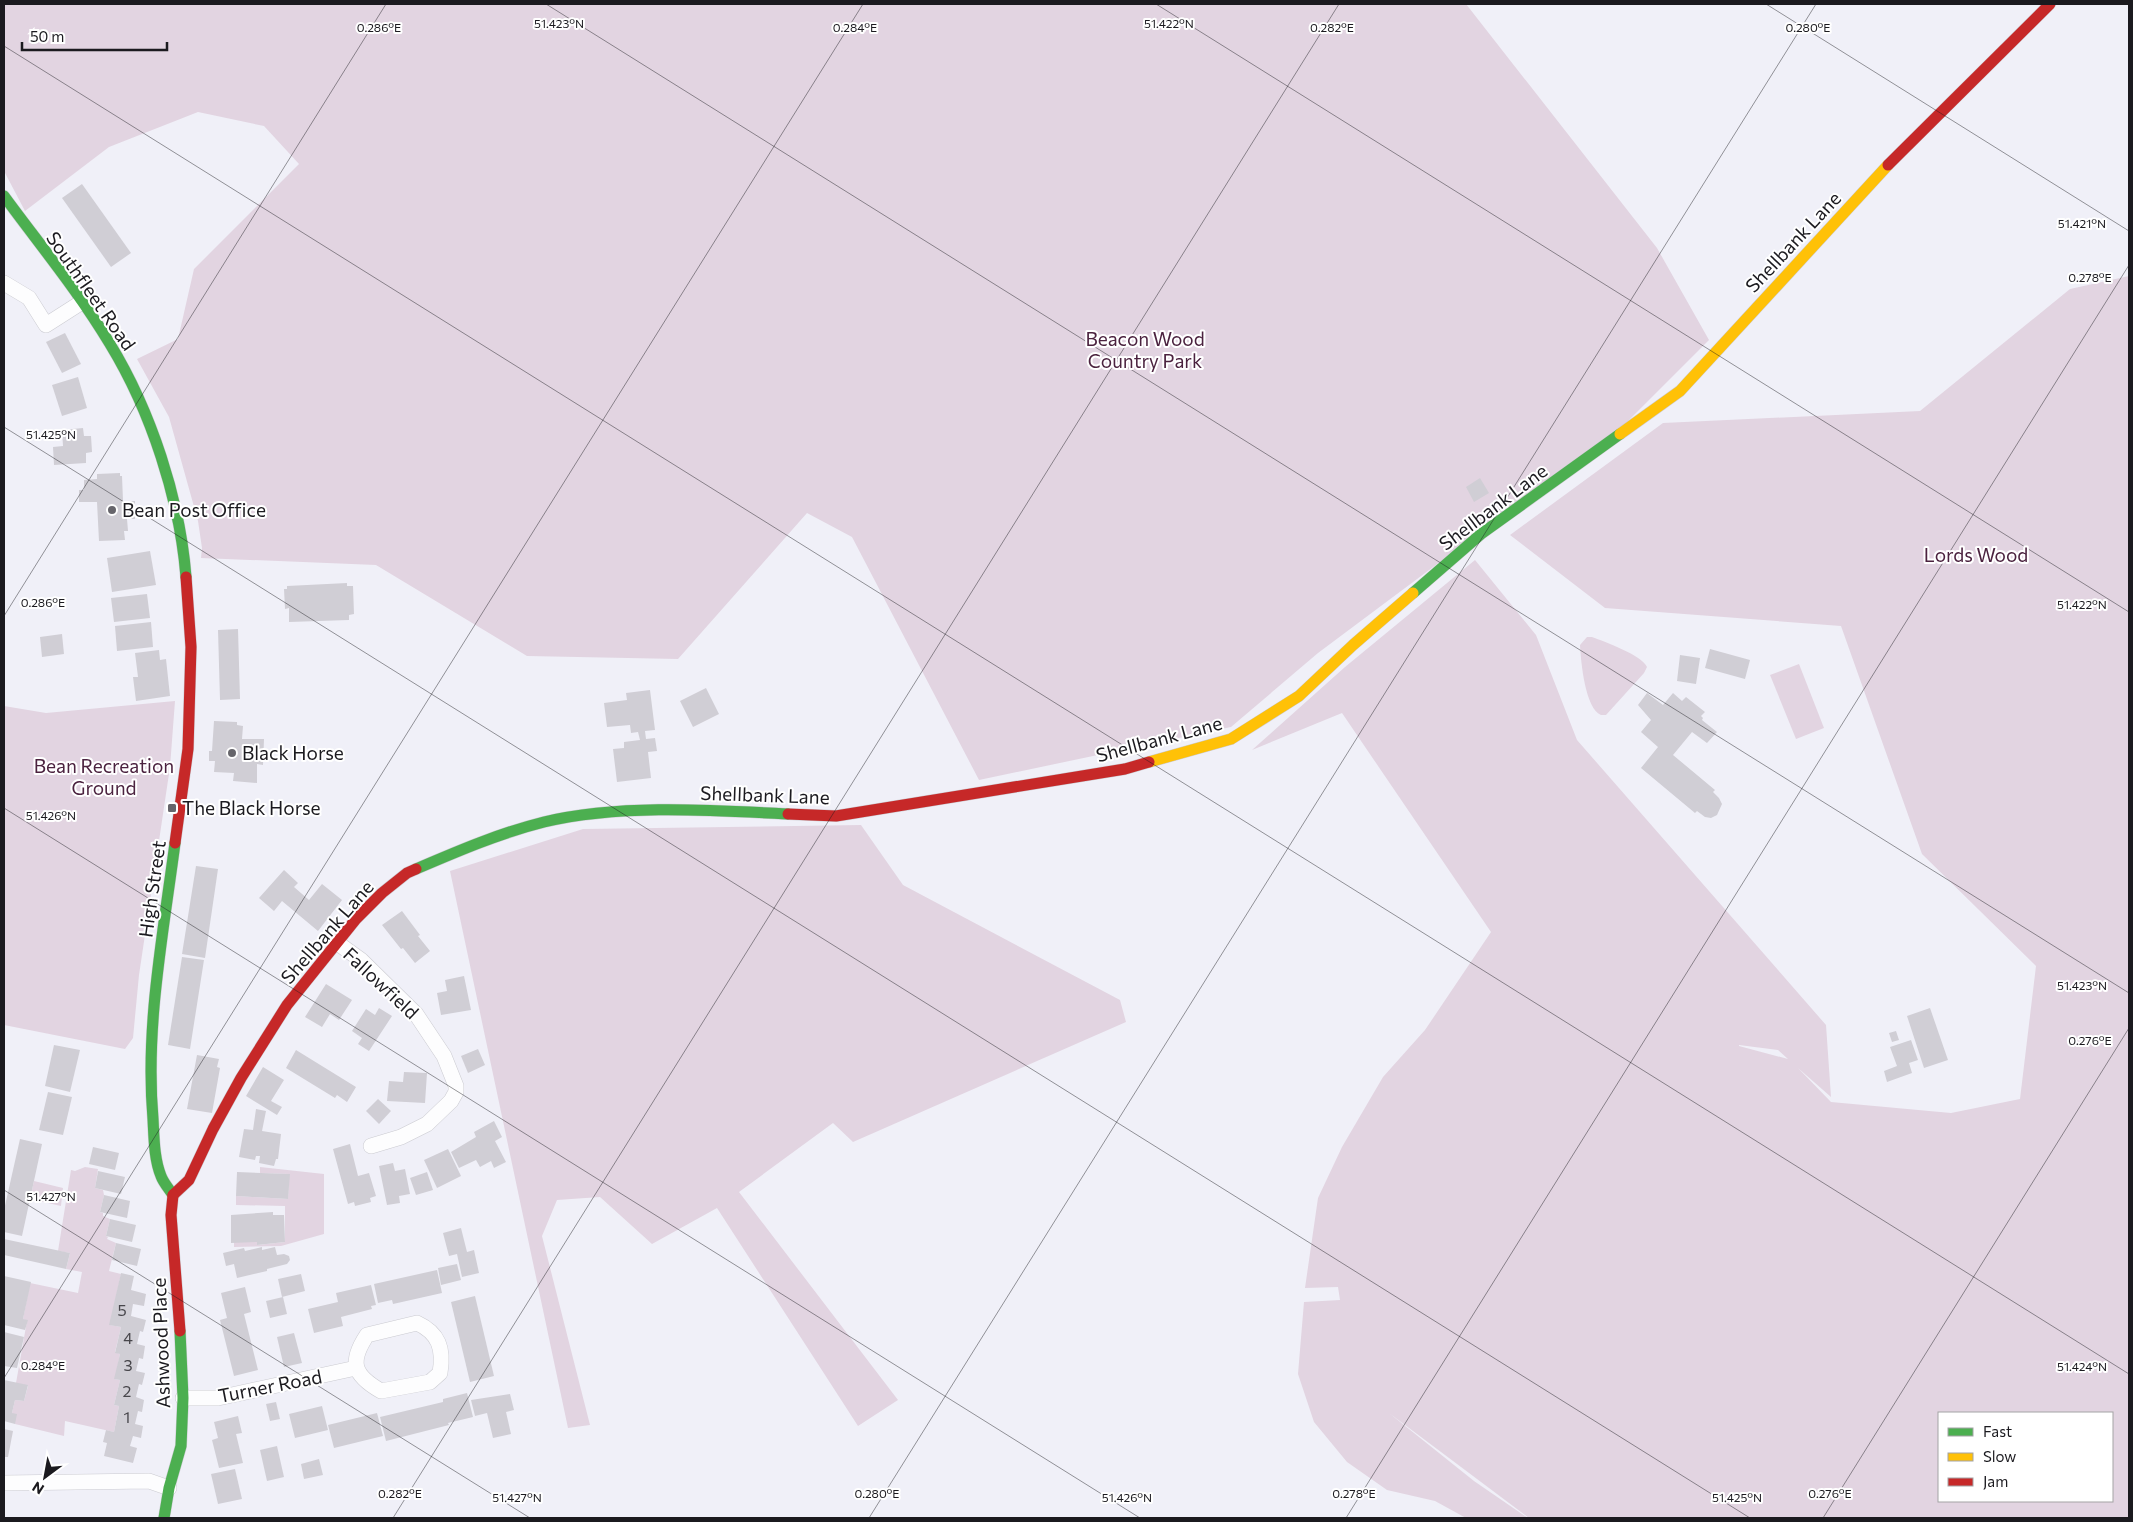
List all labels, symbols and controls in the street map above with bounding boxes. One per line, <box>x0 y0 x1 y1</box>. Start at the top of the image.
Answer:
text: 51.423°N <box>534 16 584 30</box>
text: 51.422°N <box>1144 16 1194 30</box>
scale bar <box>22 20 168 52</box>
text: 0.286°E <box>357 20 401 34</box>
text: 0.284°E <box>833 20 877 34</box>
text: 0.282°E <box>1310 20 1354 34</box>
text: 0.280°E <box>1786 20 1830 34</box>
text: 50 m <box>30 27 64 45</box>
street label: Shellbank Lane <box>1740 186 1845 297</box>
text: 51.421°N <box>2058 216 2106 230</box>
street label: Southfleet Road <box>42 227 141 355</box>
text: 0.278°E <box>2068 270 2112 284</box>
park label: Beacon Wood Country Park <box>1085 327 1205 372</box>
text: 51.425°N <box>26 427 76 441</box>
street label: Shellbank Lane <box>1434 458 1551 555</box>
place label: Bean Post Office <box>122 498 266 521</box>
marker: Bean Post Office <box>106 504 118 516</box>
park label: Lords Wood <box>1924 543 2028 566</box>
text: 0.286°E <box>21 595 65 609</box>
text: 51.422°N <box>2057 597 2107 611</box>
street label: Shellbank Lane <box>1093 711 1224 766</box>
place label: Black Horse <box>242 741 344 764</box>
marker: Black Horse <box>226 747 238 759</box>
park label: Bean Recreation Ground <box>34 754 174 799</box>
street label: Shellbank Lane <box>700 781 830 808</box>
place label: The Black Horse <box>182 796 321 819</box>
marker: The Black Horse <box>166 802 178 814</box>
text: 51.426°N <box>26 808 76 822</box>
street label: High Street <box>133 839 170 939</box>
street label: Shellbank Lane <box>275 875 378 988</box>
street label: Fallowfield <box>339 942 424 1023</box>
text: 51.423°N <box>2057 978 2107 992</box>
text: 0.276°E <box>2068 1033 2112 1047</box>
text: 51.427°N <box>26 1189 76 1203</box>
street label: Ashwood Place <box>147 1277 174 1409</box>
house number: 5 <box>117 1300 127 1319</box>
house number: 4 <box>123 1328 133 1347</box>
house number: 3 <box>123 1355 133 1374</box>
text: 0.284°E <box>21 1358 65 1372</box>
text: 51.424°N <box>2057 1359 2107 1373</box>
street label: Turner Road <box>216 1364 324 1407</box>
house number: 2 <box>123 1381 132 1400</box>
house number: 1 <box>124 1407 130 1426</box>
legend <box>1938 1412 2113 1502</box>
text: Fast <box>1983 1422 2012 1440</box>
text: Slow <box>1983 1447 2016 1465</box>
north arrow <box>20 1452 70 1502</box>
text: Jam <box>1983 1472 2008 1490</box>
text: N <box>29 1478 47 1498</box>
text: 0.282°E <box>378 1486 422 1500</box>
text: 0.280°E <box>855 1486 899 1500</box>
text: 0.278°E <box>1332 1486 1376 1500</box>
text: 0.276°E <box>1808 1486 1852 1500</box>
text: 51.427°N <box>492 1490 542 1504</box>
text: 51.426°N <box>1102 1490 1152 1504</box>
text: 51.425°N <box>1712 1490 1762 1504</box>

